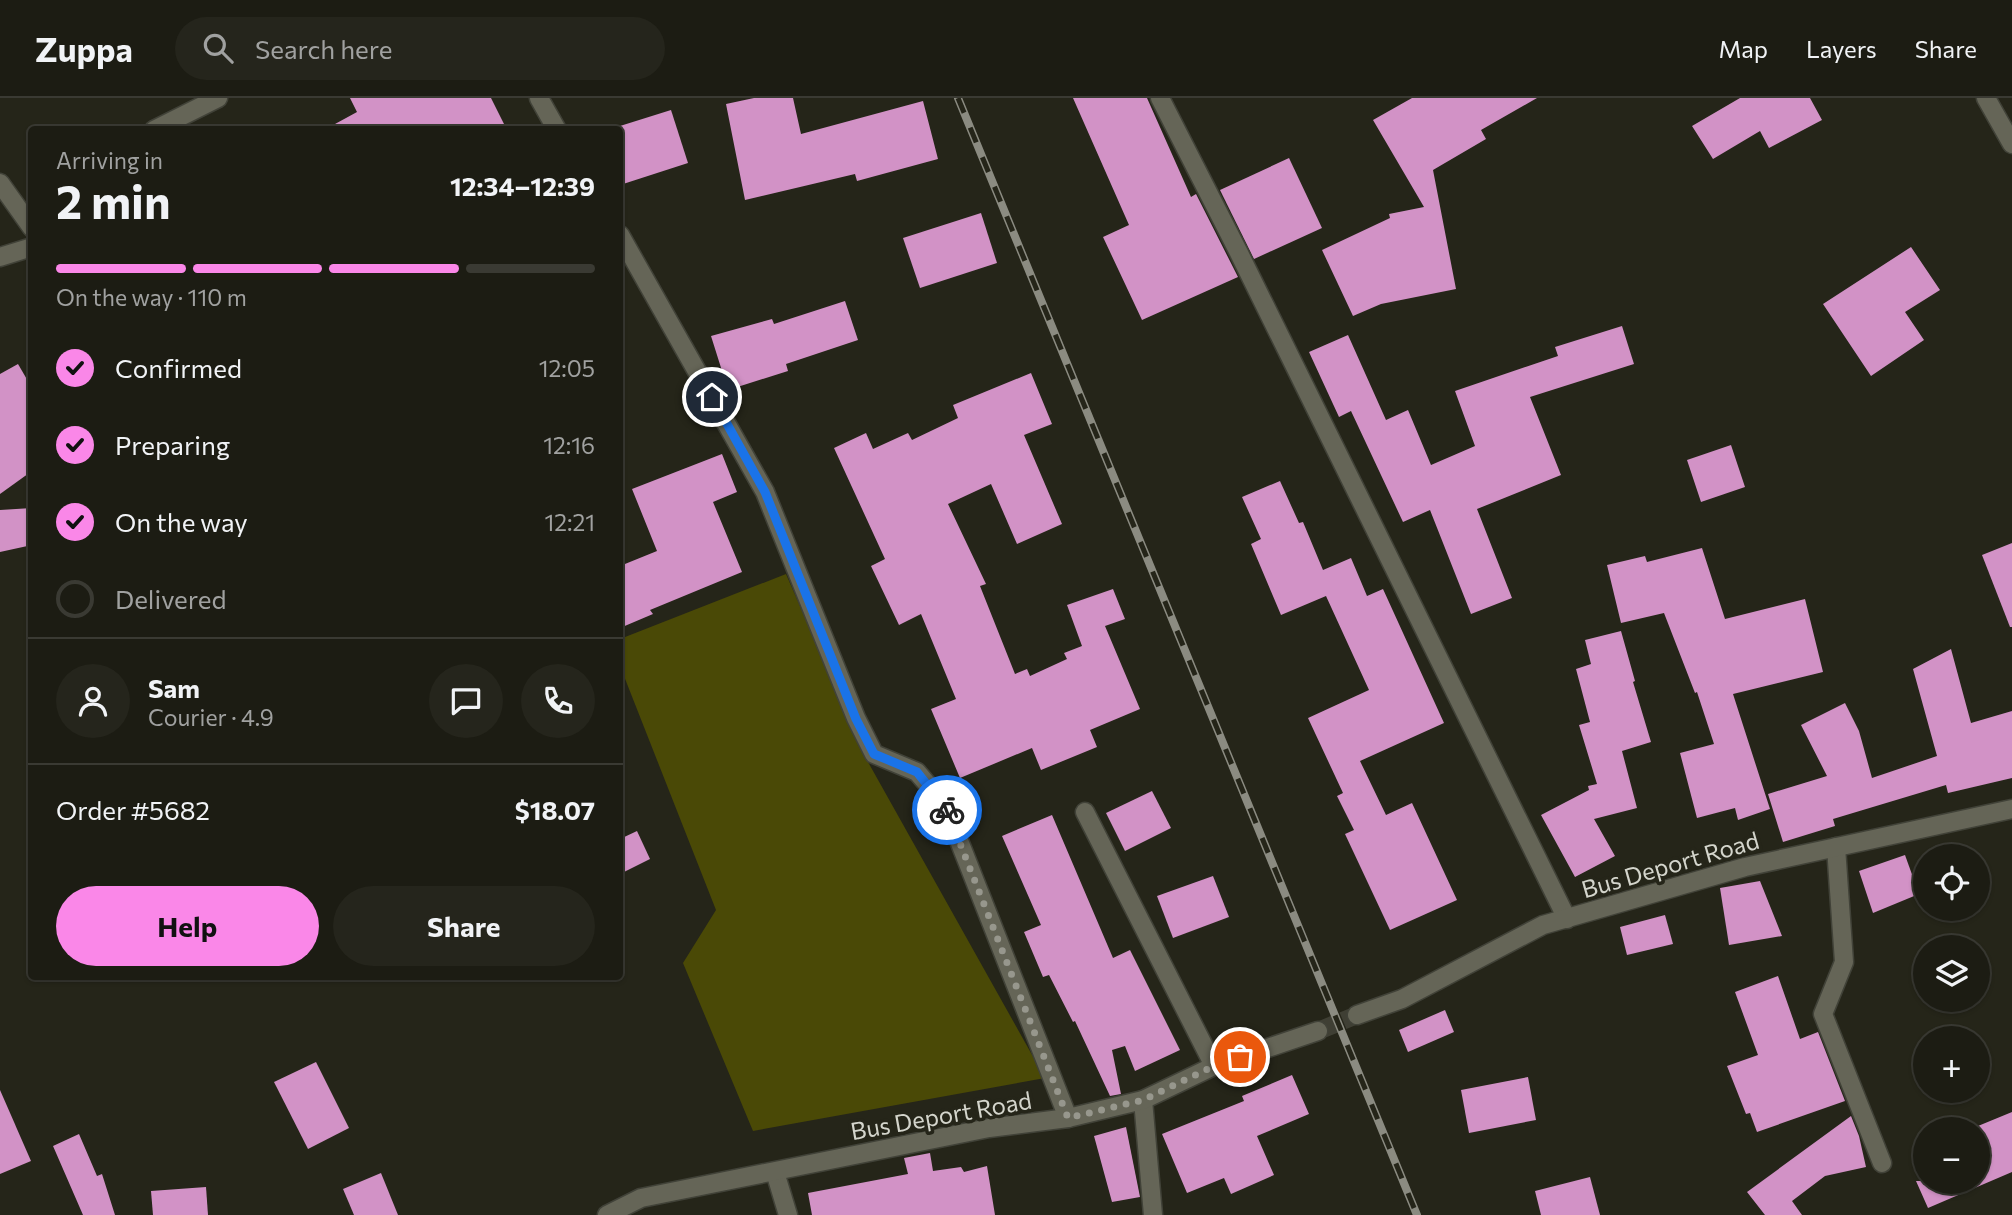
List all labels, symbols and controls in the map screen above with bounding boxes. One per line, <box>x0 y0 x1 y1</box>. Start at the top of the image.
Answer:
search box <box>175 17 665 80</box>
text: Zuppa <box>35 28 133 69</box>
icon: search <box>199 29 237 67</box>
text: Search here <box>255 33 392 64</box>
text: Map <box>1719 34 1768 63</box>
text: Layers <box>1806 34 1877 63</box>
text: Share <box>1915 34 1977 63</box>
text: Arriving in <box>56 146 163 174</box>
text: 12:34–12:39 <box>450 170 595 201</box>
text: 2 min <box>56 172 171 228</box>
text: On the way · 110 m <box>56 283 247 311</box>
icon: check <box>56 349 94 387</box>
text: Confirmed <box>115 352 242 383</box>
text: 12:05 <box>539 354 595 382</box>
pin <box>682 367 742 427</box>
icon: home <box>693 378 731 416</box>
icon: check <box>56 426 94 464</box>
text: Preparing <box>115 429 230 460</box>
text: 12:16 <box>543 431 595 459</box>
icon: check <box>56 503 94 541</box>
text: On the way <box>115 506 248 537</box>
text: 12:21 <box>544 508 595 536</box>
text: Delivered <box>115 583 226 614</box>
button: person <box>56 664 130 738</box>
button: chat <box>429 664 503 738</box>
button: phone <box>521 664 595 738</box>
text: Sam <box>148 672 200 703</box>
text: Courier · 4.9 <box>148 703 274 731</box>
courier <box>912 775 982 845</box>
icon: bike <box>928 791 966 829</box>
text: Order #5682 <box>56 794 210 825</box>
text: $18.07 <box>515 794 595 825</box>
street label: Bus Deport Road <box>1578 825 1762 903</box>
map controls <box>1913 844 1990 1194</box>
button: locate <box>1913 844 1990 921</box>
button: Help <box>56 886 319 966</box>
button: Share <box>333 886 595 966</box>
button: layers <box>1913 935 1990 1012</box>
button: + <box>1913 1026 1990 1103</box>
pin <box>1210 1027 1270 1087</box>
icon: bag <box>1221 1038 1259 1076</box>
street label: Bus Deport Road <box>848 1085 1034 1145</box>
button: − <box>1913 1117 1990 1194</box>

